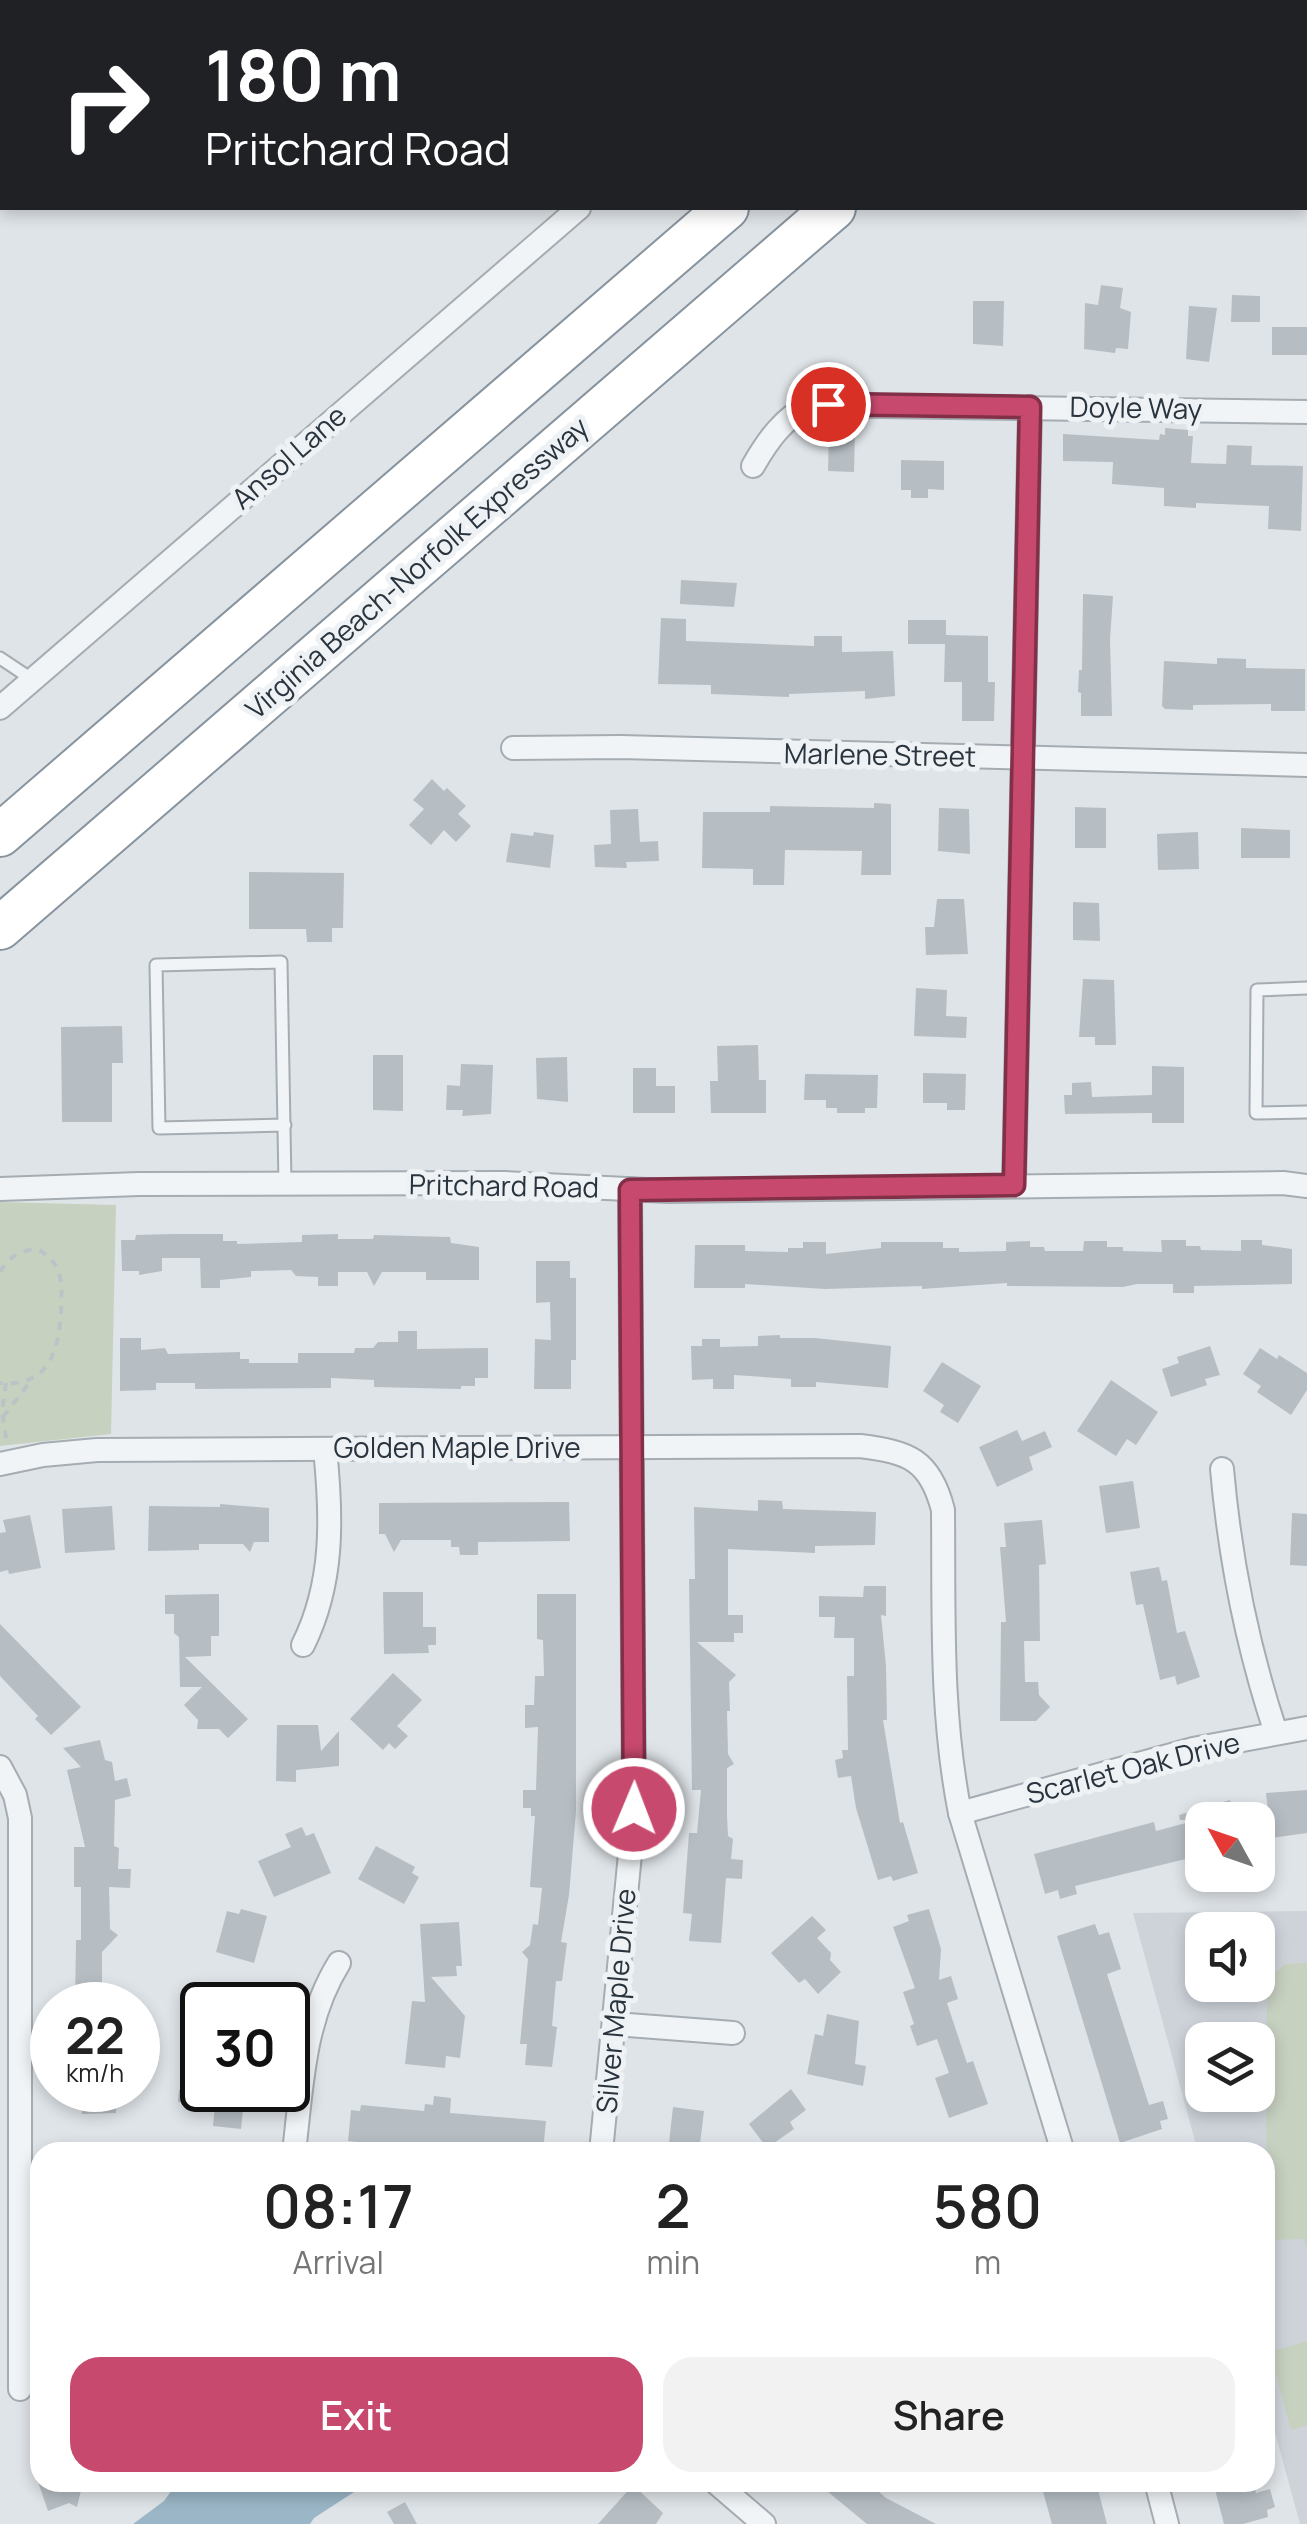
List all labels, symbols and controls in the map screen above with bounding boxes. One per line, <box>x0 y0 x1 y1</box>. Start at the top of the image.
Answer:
text: 180 m <box>205 26 402 122</box>
icon: right <box>40 40 170 170</box>
text: Pritchard Road <box>205 117 511 179</box>
pin <box>786 362 871 447</box>
icon: arrive <box>801 377 856 432</box>
street label: Doyle Way <box>1069 387 1203 427</box>
street label: Ansol Lane <box>223 396 354 517</box>
street label: Virginia Beach-Norfolk Expressway <box>237 408 596 727</box>
street label: Marlene Street <box>783 733 977 775</box>
street label: Pritchard Road <box>409 1164 599 1206</box>
street label: Golden Maple Drive <box>333 1428 581 1466</box>
street label: Scarlet Oak Drive <box>1022 1722 1244 1812</box>
position arrow <box>582 1757 686 1861</box>
north arrow <box>1185 1802 1275 1892</box>
map controls <box>1185 1802 1275 2112</box>
street label: Silver Maple Drive <box>586 1887 644 2115</box>
button: sound <box>1185 1912 1275 2002</box>
speed limit sign: 30 <box>180 1982 310 2112</box>
text: 22 <box>65 2001 125 2069</box>
button: layers <box>1185 2022 1275 2112</box>
text: km/h <box>66 2055 124 2090</box>
text: 08:17 <box>263 2164 414 2246</box>
text: 2 <box>656 2164 691 2246</box>
text: 580 <box>933 2164 1042 2246</box>
text: Arrival <box>293 2240 384 2284</box>
text: min <box>646 2240 700 2284</box>
text: m <box>974 2240 1001 2284</box>
button: Exit <box>70 2357 643 2472</box>
button: Share <box>663 2357 1235 2472</box>

